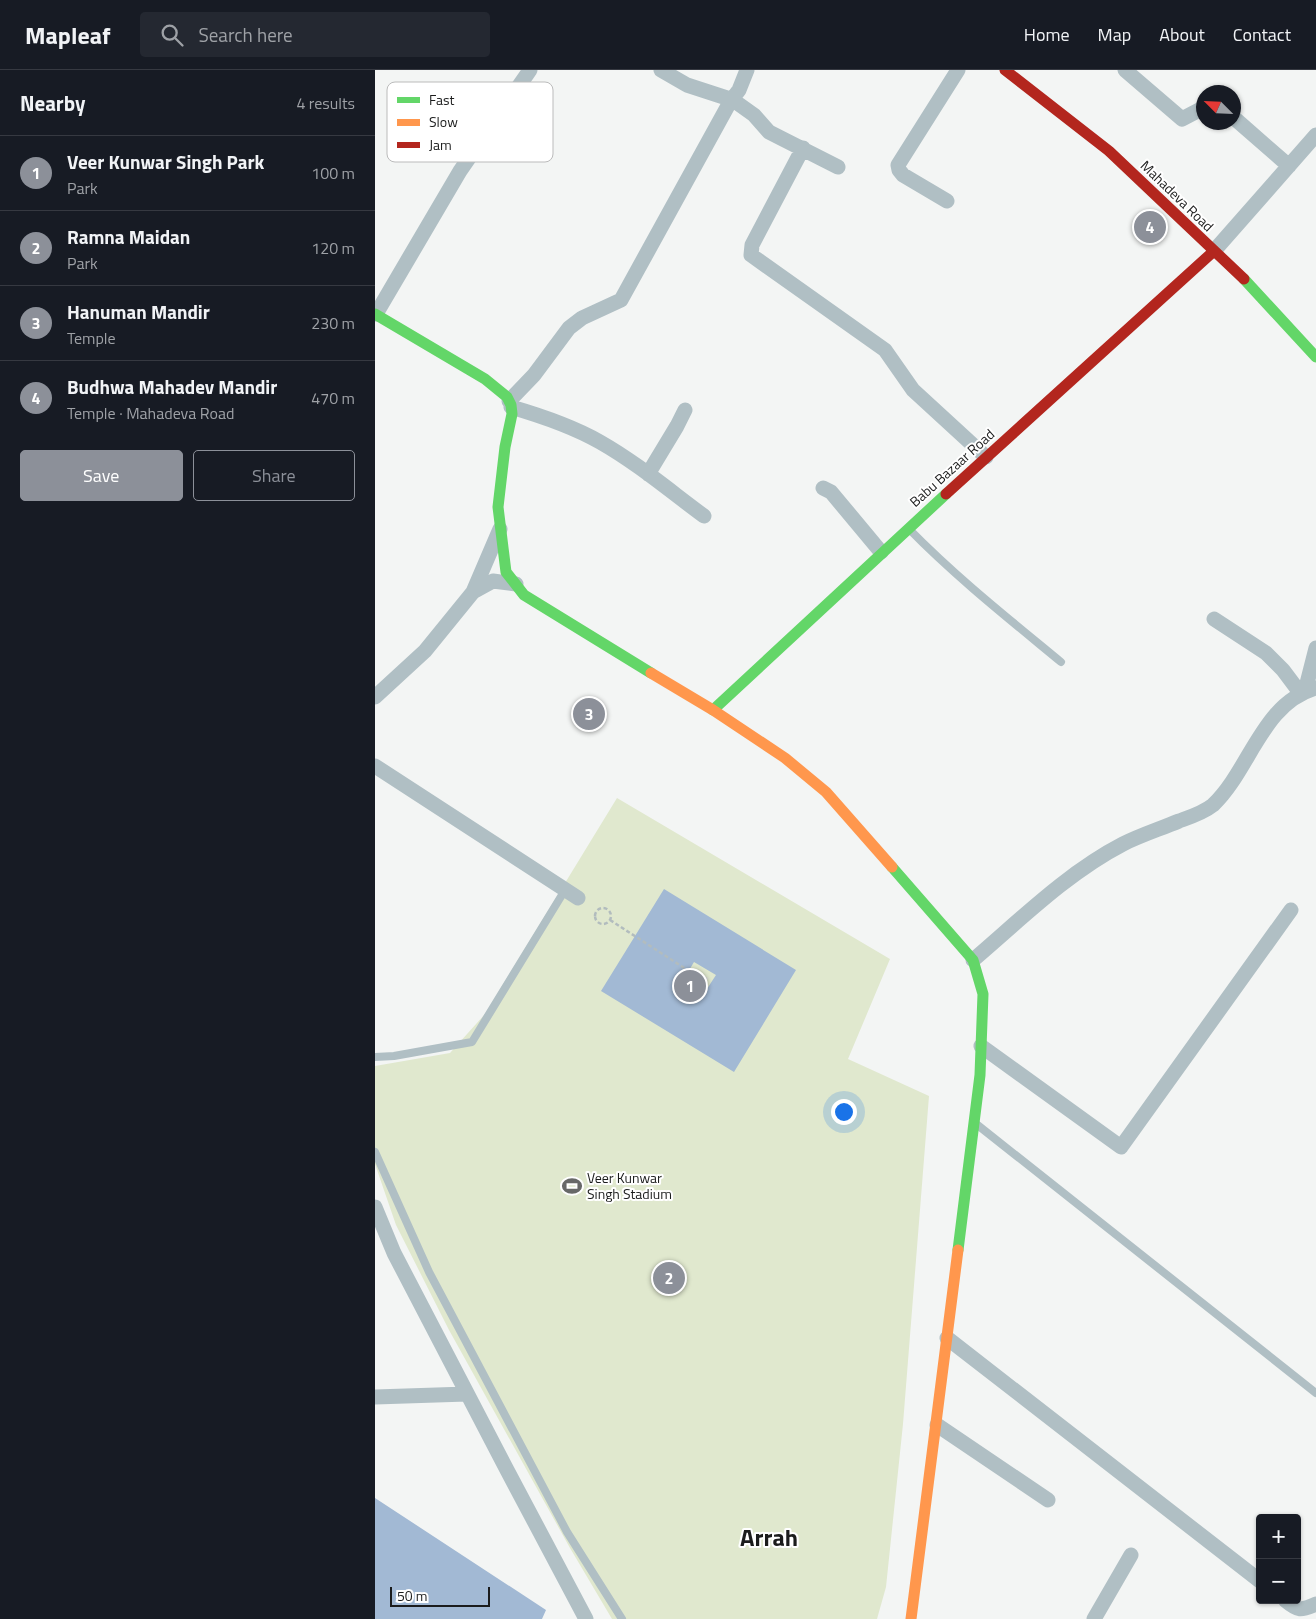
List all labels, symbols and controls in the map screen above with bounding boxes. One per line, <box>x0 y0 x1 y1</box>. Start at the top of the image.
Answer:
search box <box>140 12 490 57</box>
text: Mapleaf <box>25 17 110 53</box>
text: Search here <box>198 20 293 49</box>
icon: search <box>158 21 186 49</box>
text: Home <box>1024 21 1070 48</box>
text: Map <box>1098 21 1131 48</box>
text: About <box>1159 21 1205 48</box>
text: Contact <box>1233 21 1291 48</box>
legend <box>387 82 553 162</box>
north arrow <box>1196 85 1241 130</box>
text: Nearby <box>20 87 85 119</box>
text: Fast <box>429 89 454 110</box>
text: 4 results <box>296 91 355 115</box>
text: Slow <box>429 111 458 132</box>
text: Jam <box>429 134 452 155</box>
text: Veer Kunwar Singh Park <box>67 147 264 176</box>
street label: Mahadeva Road <box>1136 155 1219 236</box>
text: 1 <box>32 161 40 185</box>
text: 100 m <box>311 161 355 185</box>
text: Park <box>67 176 98 200</box>
pin: 4 <box>1134 208 1166 246</box>
text: Ramna Maidan <box>67 222 190 251</box>
text: 2 <box>32 236 40 260</box>
text: 120 m <box>311 236 355 260</box>
text: Park <box>67 251 98 275</box>
text: Hanuman Mandir <box>67 297 210 326</box>
text: 3 <box>32 311 40 335</box>
text: 230 m <box>311 311 355 335</box>
text: Temple <box>67 326 116 350</box>
text: Budhwa Mahadev Mandir <box>67 372 277 401</box>
text: 4 <box>32 386 40 410</box>
text: 470 m <box>311 386 355 410</box>
text: Temple · Mahadeva Road <box>67 401 234 425</box>
street label: Babu Bazaar Road <box>905 424 999 511</box>
button: Save <box>20 450 183 501</box>
button: Share <box>193 450 355 501</box>
pin: 3 <box>573 695 605 733</box>
pin: 1 <box>674 967 706 1005</box>
your location <box>831 1099 857 1125</box>
place label: Veer Kunwar Singh Stadium <box>587 1167 672 1204</box>
sports icon: Veer Kunwar Singh Stadium <box>561 1175 583 1197</box>
pin: 2 <box>653 1259 685 1297</box>
map controls <box>1256 1514 1301 1604</box>
button: + <box>1256 1514 1301 1559</box>
district label: Arrah <box>740 1519 798 1555</box>
button: − <box>1256 1559 1301 1604</box>
scale bar <box>390 1584 490 1607</box>
text: 50 m <box>397 1585 427 1606</box>

